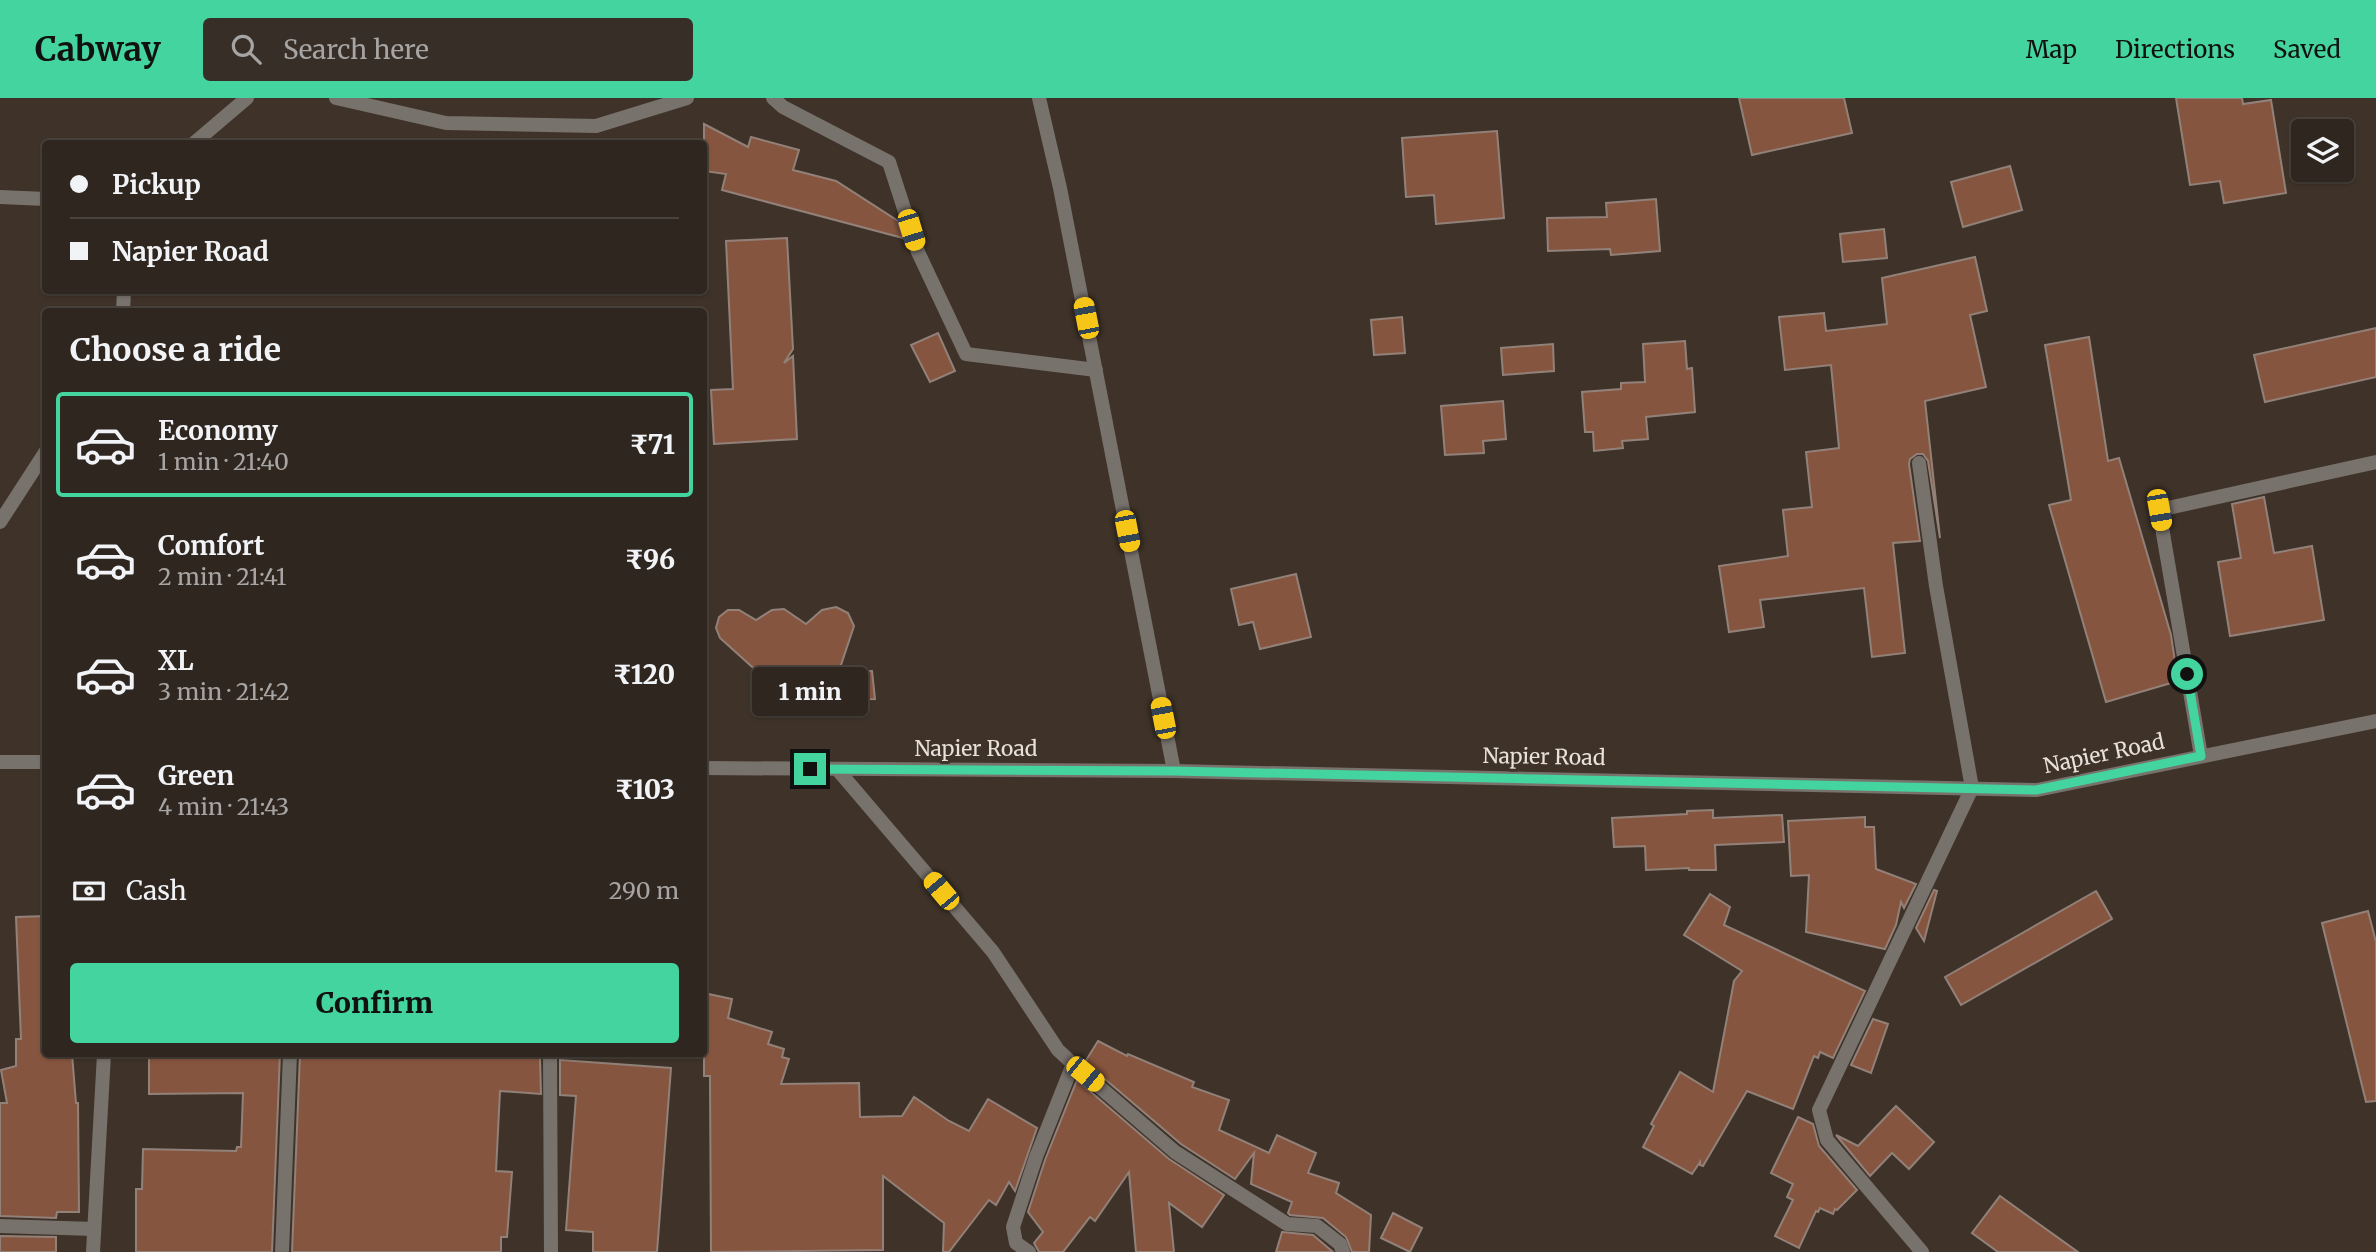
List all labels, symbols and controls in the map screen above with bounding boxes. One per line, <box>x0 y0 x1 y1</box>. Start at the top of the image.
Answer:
search box <box>203 18 693 81</box>
text: Cabway <box>35 29 161 70</box>
icon: search <box>227 30 265 68</box>
text: Search here <box>283 33 429 66</box>
text: Map <box>2026 34 2077 65</box>
text: Directions <box>2115 34 2235 65</box>
text: Saved <box>2273 34 2341 65</box>
map controls <box>2291 119 2354 182</box>
button: layers <box>2291 119 2354 182</box>
text: Pickup <box>112 168 201 201</box>
car <box>895 207 928 253</box>
text: Napier Road <box>112 235 269 268</box>
car <box>1072 295 1101 341</box>
text: Choose a ride <box>70 330 281 370</box>
icon: car <box>74 413 137 476</box>
text: Economy <box>158 414 278 447</box>
text: ₹71 <box>629 428 675 461</box>
text: 1 min · 21:40 <box>158 447 289 476</box>
car <box>2146 487 2173 533</box>
car <box>1113 508 1142 554</box>
icon: car <box>74 528 137 591</box>
text: Comfort <box>158 529 264 562</box>
text: ₹96 <box>625 543 675 576</box>
text: 2 min · 21:41 <box>158 562 286 591</box>
icon: car <box>74 643 137 706</box>
text: XL <box>158 644 194 677</box>
text: ₹120 <box>613 658 675 691</box>
route start <box>2171 658 2203 690</box>
callout: 1 min <box>752 668 868 716</box>
text: 3 min · 21:42 <box>158 677 290 706</box>
text: 1 min <box>778 677 842 706</box>
car <box>1149 695 1178 741</box>
street label: Napier Road <box>2041 727 2167 779</box>
street label: Napier Road <box>915 735 1038 762</box>
street label: Napier Road <box>1482 742 1606 771</box>
route end <box>794 753 826 785</box>
icon: car <box>74 758 137 821</box>
text: Green <box>158 759 234 792</box>
text: ₹103 <box>615 773 675 806</box>
text: 4 min · 21:43 <box>158 792 289 821</box>
car <box>920 868 963 914</box>
icon: cash <box>70 872 108 910</box>
text: Cash <box>126 874 187 907</box>
text: 290 m <box>609 876 679 905</box>
button: Confirm <box>70 963 679 1043</box>
car <box>1063 1053 1108 1095</box>

